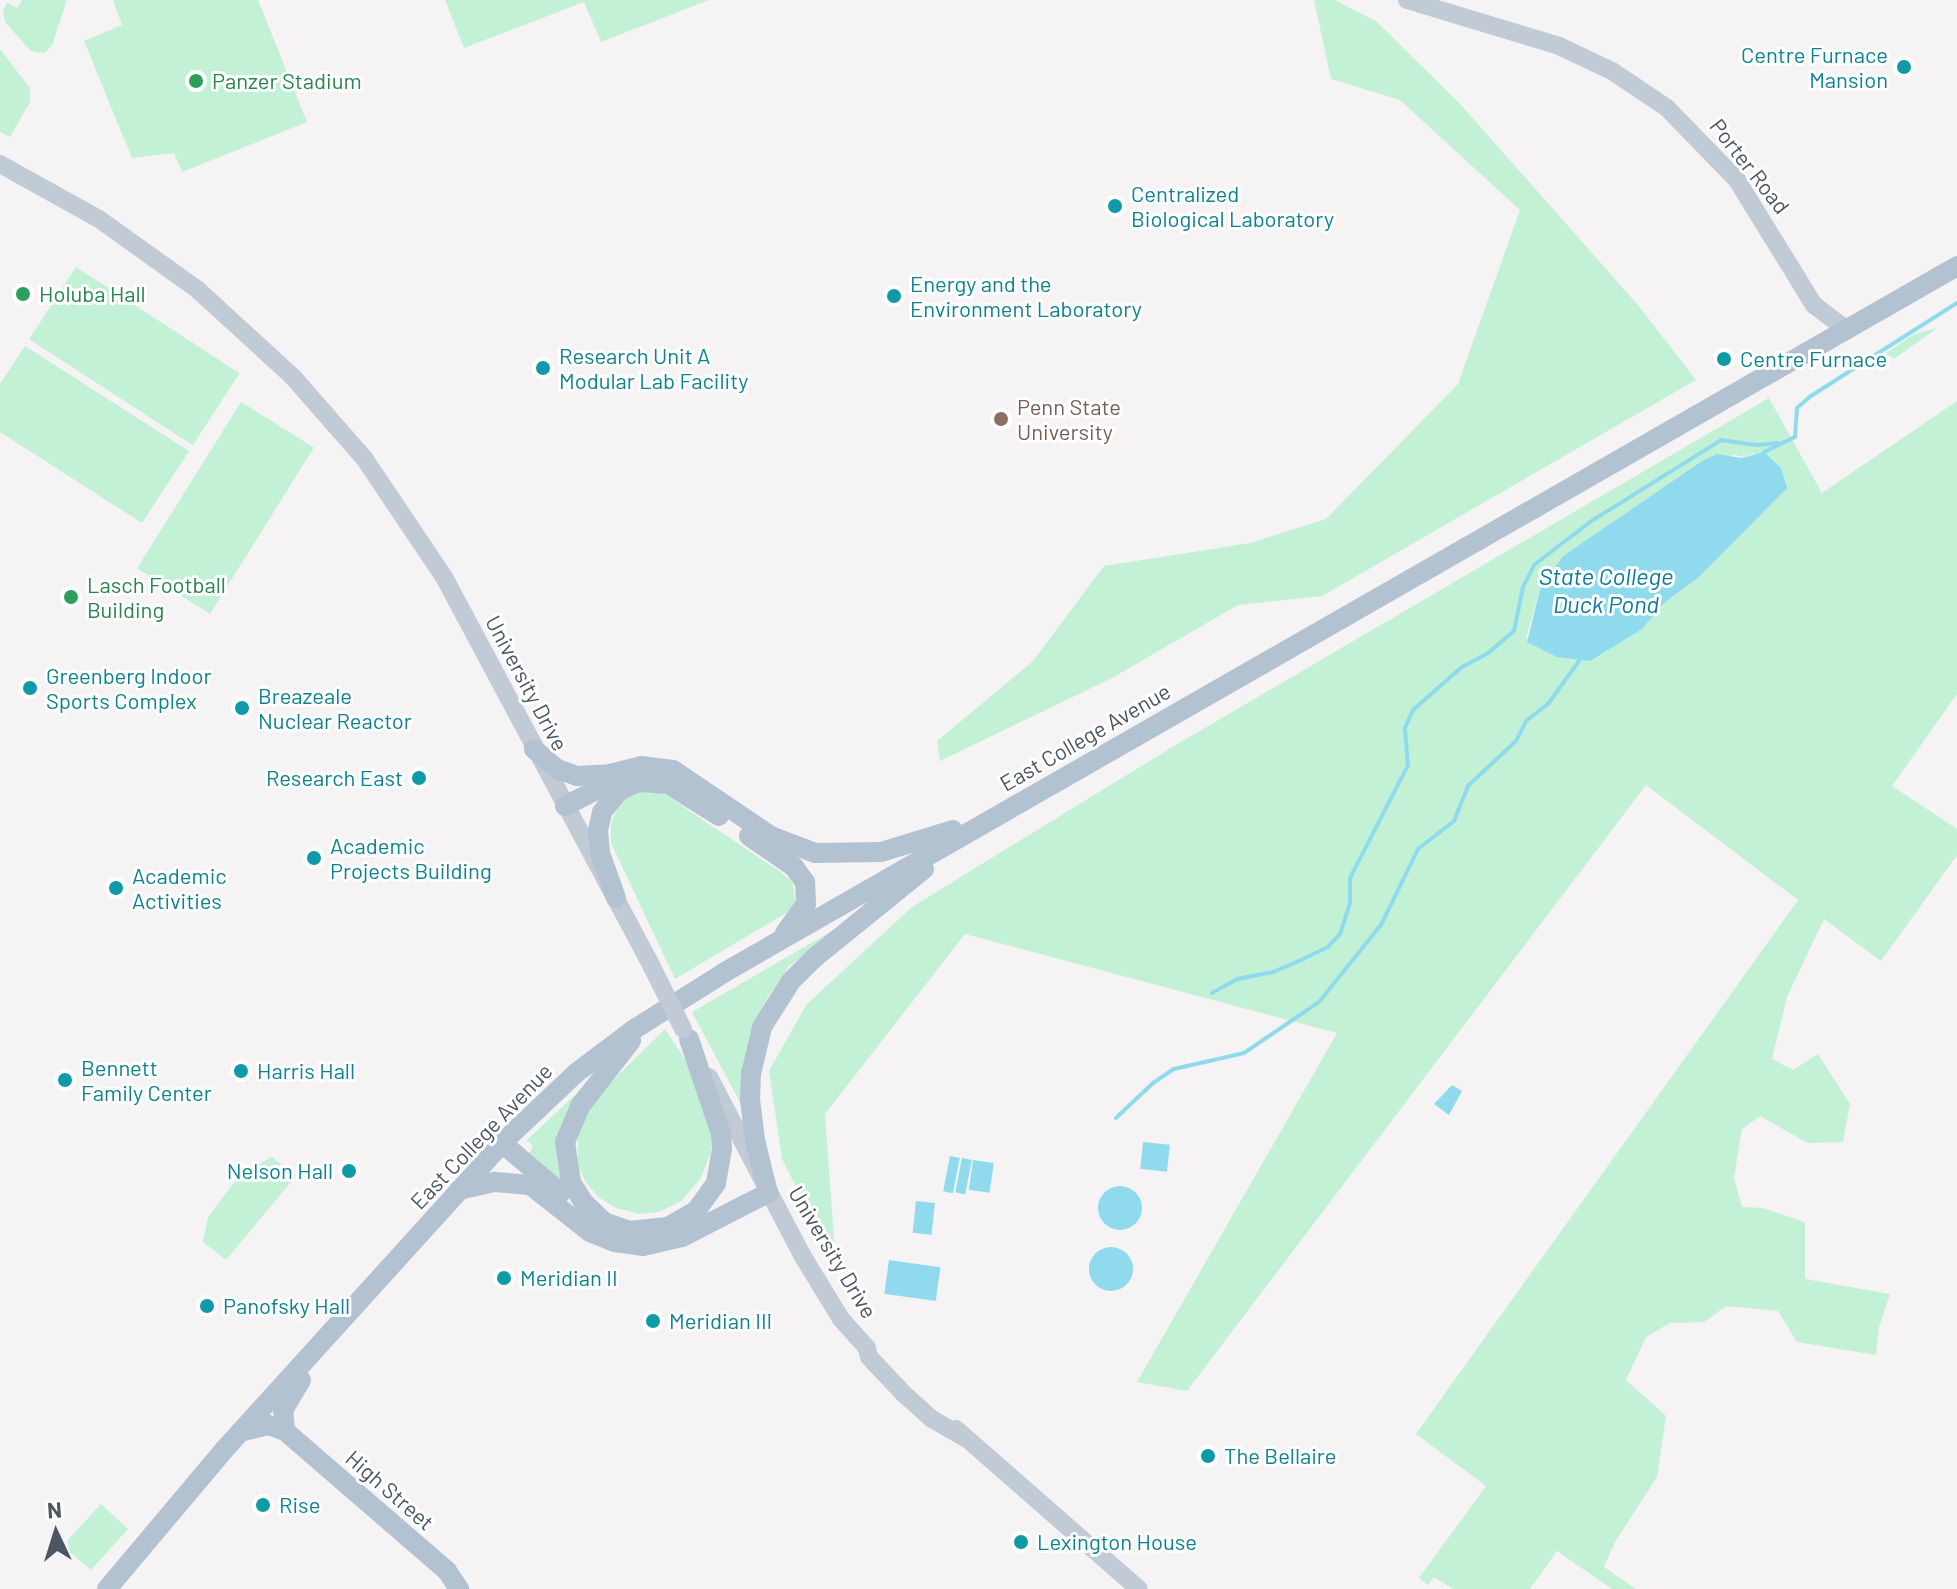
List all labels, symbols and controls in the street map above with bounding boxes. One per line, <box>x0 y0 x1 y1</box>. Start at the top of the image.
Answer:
place label: Centre Furnace Mansion <box>1741 41 1888 92</box>
marker: Centre Furnace Mansion <box>1895 58 1913 76</box>
place label: Panzer Stadium <box>212 68 362 94</box>
marker: Panzer Stadium <box>187 72 205 90</box>
street label: Porter Road <box>1705 113 1795 219</box>
place label: Centralized Biological Laboratory <box>1131 180 1334 232</box>
marker: Centralized Biological Laboratory <box>1106 197 1124 215</box>
place label: Energy and the Environment Laboratory <box>910 270 1142 322</box>
place label: Holuba Hall <box>39 281 146 307</box>
marker: Holuba Hall <box>14 285 32 303</box>
marker: Energy and the Environment Laboratory <box>885 287 903 305</box>
place label: Research Unit A Modular Lab Facility <box>559 342 748 394</box>
place label: Centre Furnace <box>1740 346 1887 372</box>
marker: Centre Furnace <box>1715 350 1733 368</box>
marker: Research Unit A Modular Lab Facility <box>534 359 552 377</box>
place label: Penn State University <box>1017 393 1121 444</box>
marker: Penn State University <box>992 410 1010 428</box>
water label: State College Duck Pond <box>1539 562 1673 618</box>
place label: Lasch Football Building <box>87 571 226 622</box>
marker: Lasch Football Building <box>62 588 80 606</box>
street label: University Drive <box>480 611 574 755</box>
place label: Greenberg Indoor Sports Complex <box>46 662 212 714</box>
street label: East College Avenue <box>995 677 1175 797</box>
marker: Greenberg Indoor Sports Complex <box>21 679 39 697</box>
place label: Breazeale Nuclear Reactor <box>258 682 412 734</box>
marker: Breazeale Nuclear Reactor <box>233 699 251 717</box>
place label: Research East <box>266 765 403 791</box>
marker: Research East <box>410 769 428 787</box>
place label: Academic Projects Building <box>330 832 492 884</box>
marker: Academic Projects Building <box>305 849 323 867</box>
place label: Academic Activities <box>132 862 227 914</box>
marker: Academic Activities <box>107 879 125 897</box>
place label: Bennett Family Center <box>81 1054 212 1106</box>
place label: Harris Hall <box>257 1058 355 1084</box>
street label: East College Avenue <box>405 1058 557 1214</box>
marker: Harris Hall <box>232 1062 250 1080</box>
marker: Bennett Family Center <box>56 1071 74 1089</box>
place label: Nelson Hall <box>227 1158 333 1184</box>
marker: Nelson Hall <box>340 1162 358 1180</box>
street label: University Drive <box>783 1181 883 1323</box>
place label: Meridian II <box>520 1265 618 1291</box>
marker: Meridian II <box>495 1269 513 1287</box>
place label: Panofsky Hall <box>223 1293 350 1319</box>
marker: Panofsky Hall <box>198 1297 216 1315</box>
place label: Meridian III <box>669 1308 772 1334</box>
marker: Meridian III <box>644 1312 662 1330</box>
place label: The Bellaire <box>1224 1443 1336 1469</box>
street label: High Street <box>341 1445 439 1535</box>
marker: The Bellaire <box>1199 1447 1217 1465</box>
place label: Rise <box>279 1492 320 1518</box>
north arrow <box>16 1493 96 1573</box>
text: N <box>46 1496 63 1523</box>
marker: Rise <box>254 1496 272 1514</box>
place label: Lexington House <box>1037 1529 1197 1555</box>
marker: Lexington House <box>1012 1533 1030 1551</box>

